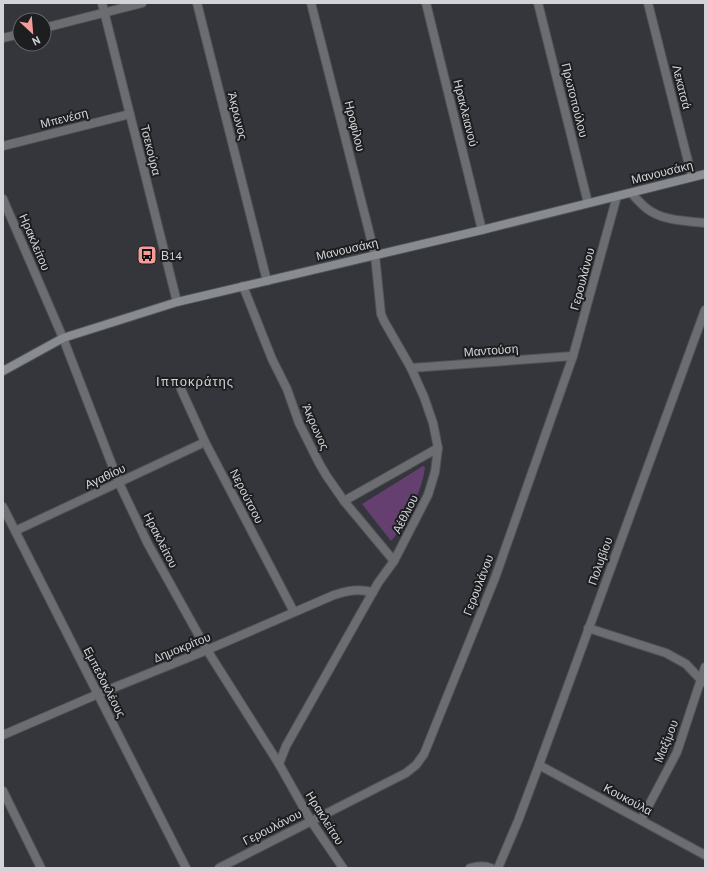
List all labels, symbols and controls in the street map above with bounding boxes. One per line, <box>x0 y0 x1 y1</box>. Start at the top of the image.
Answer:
north arrow <box>12 12 52 52</box>
text: N <box>30 33 43 49</box>
street label: Πρωτοπούλου <box>559 61 591 139</box>
street label: Λεκατσά <box>669 63 695 111</box>
street label: Ηρακλειανού <box>450 78 482 148</box>
street label: Άκρωνος <box>225 91 251 142</box>
street label: Ηροφίλου <box>341 99 369 153</box>
street label: Μπενέση <box>39 105 89 131</box>
street label: Τσεκούρα <box>137 123 165 177</box>
street label: Μανουσάκη <box>630 157 694 187</box>
street label: Ηρακλείτου <box>16 211 54 273</box>
street label: Μανουσάκη <box>315 235 379 263</box>
bus stop icon: Β14 <box>136 244 158 266</box>
street label: Γερουλάνου <box>566 246 598 312</box>
place label: Β14 <box>161 248 183 263</box>
street label: Μαντούση <box>463 341 519 359</box>
district label: Ιπποκράτης <box>156 373 234 390</box>
street label: Άκρωνος <box>299 402 333 452</box>
street label: Αγαθίου <box>82 460 128 492</box>
street label: Νερούτσου <box>227 466 267 526</box>
street label: Αέθλιου <box>389 492 421 536</box>
street label: Ηρακλείτου <box>141 510 181 570</box>
street label: Πολυβίου <box>584 535 616 587</box>
street label: Γερουλάνου <box>460 552 496 618</box>
street label: Δημοκρίτου <box>151 629 213 665</box>
street label: Εμπεδοκλέους <box>81 644 129 720</box>
street label: Μαξίμου <box>651 717 681 765</box>
street label: Κουκούλα <box>601 780 655 818</box>
street label: Ηρακλείτου <box>303 788 347 848</box>
street label: Γερουλάνου <box>240 806 304 848</box>

